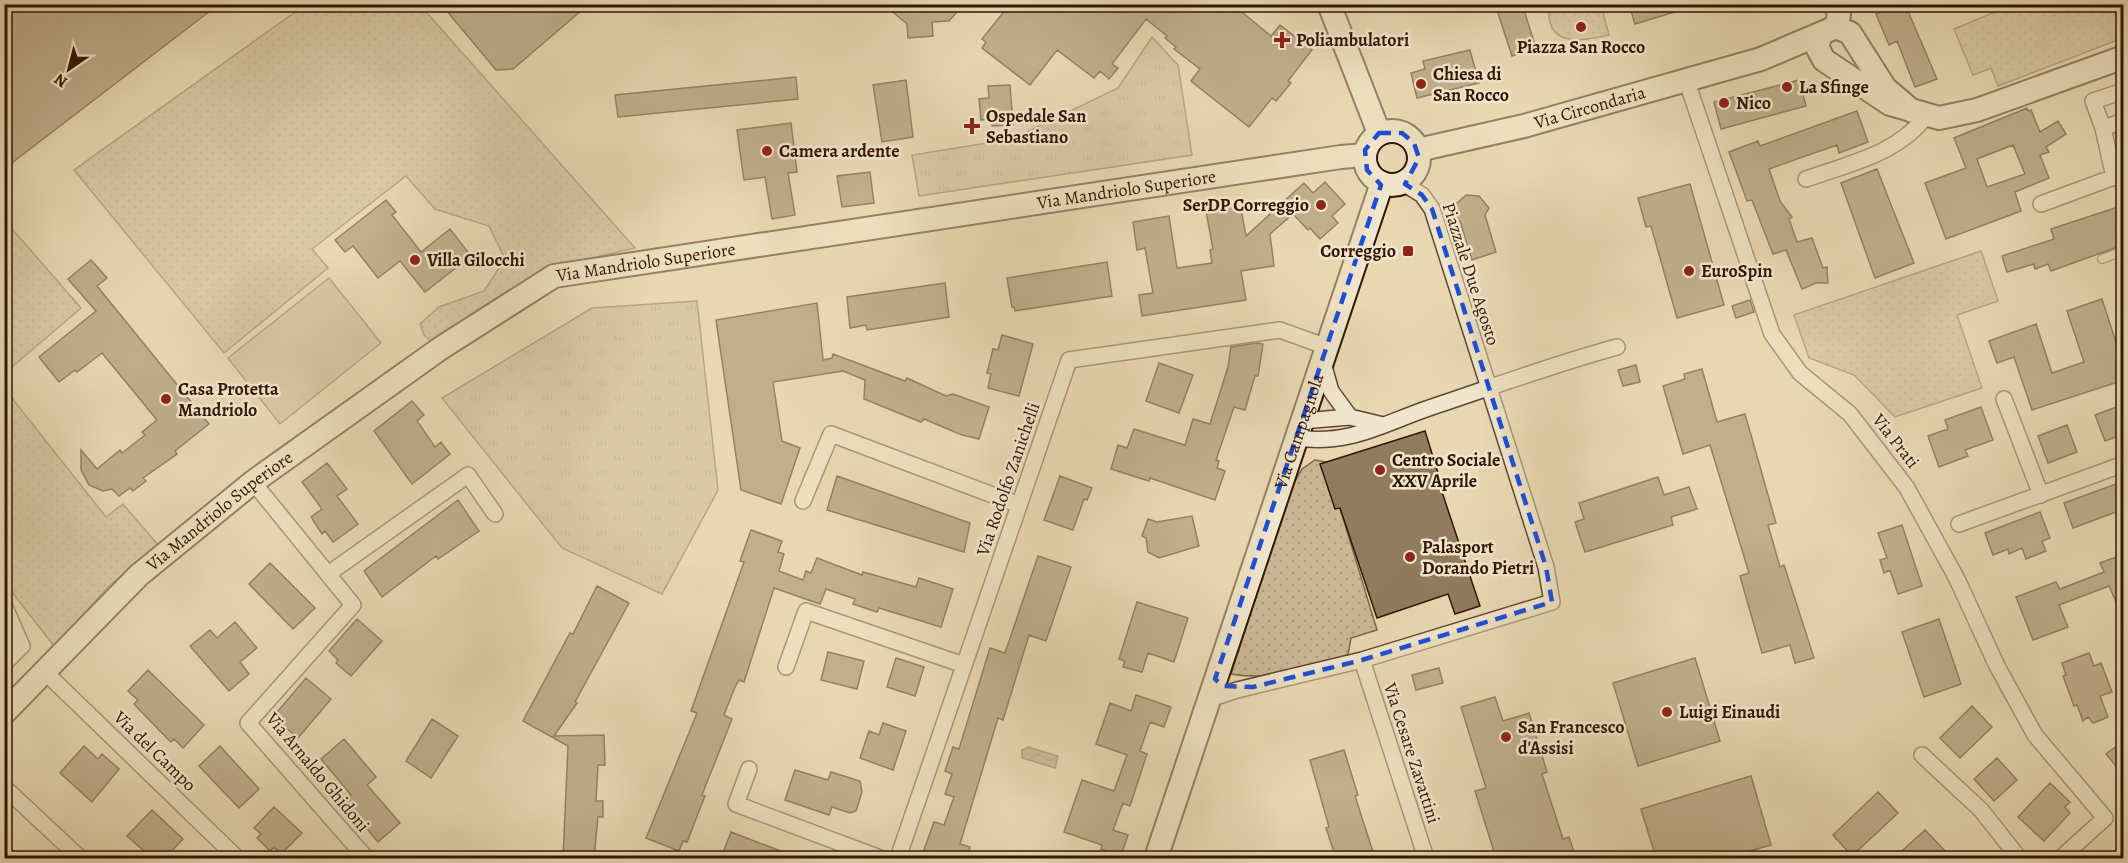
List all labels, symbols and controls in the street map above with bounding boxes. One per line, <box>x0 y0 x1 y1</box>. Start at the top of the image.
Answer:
marker: Piazza San Rocco <box>1574 20 1588 34</box>
place label: Poliambulatori <box>1296 28 1409 52</box>
marker: Poliambulatori <box>1273 31 1291 49</box>
place label: Piazza San Rocco <box>1517 35 1645 59</box>
north arrow <box>39 39 99 99</box>
place label: Chiesa di San Rocco <box>1433 62 1509 107</box>
text: N <box>50 68 72 93</box>
place label: La Sfinge <box>1799 75 1869 99</box>
marker: Chiesa di San Rocco <box>1414 77 1428 91</box>
street label: Via Circondaria <box>1530 80 1649 135</box>
marker: La Sfinge <box>1780 80 1794 94</box>
place label: Nico <box>1736 91 1771 115</box>
marker: Nico <box>1717 96 1731 110</box>
place label: Ospedale San Sebastiano <box>986 104 1086 149</box>
marker: Ospedale San Sebastiano <box>963 117 981 135</box>
place label: Camera ardente <box>779 139 900 163</box>
marker: Camera ardente <box>760 144 774 158</box>
street label: Via Mandriolo Superiore <box>1034 164 1218 215</box>
place label: SerDP Correggio <box>1183 193 1309 217</box>
marker: SerDP Correggio <box>1314 198 1328 212</box>
street label: Piazzale Due Agosto <box>1437 200 1505 349</box>
street label: Via Mandriolo Superiore <box>554 237 737 288</box>
place label: Correggio <box>1320 239 1396 263</box>
marker: Correggio <box>1401 244 1415 258</box>
place label: Villa Gilocchi <box>426 248 525 272</box>
marker: Villa Gilocchi <box>408 253 422 267</box>
place label: EuroSpin <box>1701 259 1773 283</box>
marker: EuroSpin <box>1682 264 1696 278</box>
street label: Via Campagnola <box>1268 370 1330 493</box>
place label: Casa Protetta Mandriolo <box>178 377 279 422</box>
marker: Casa Protetta Mandriolo <box>159 392 173 406</box>
street label: Via Rodolfo Zanichelli <box>970 399 1045 560</box>
street label: Via Prati <box>1866 408 1925 473</box>
street label: Via Mandriolo Superiore <box>140 445 298 577</box>
place label: Centro Sociale XXV Aprile <box>1392 448 1500 493</box>
marker: Centro Sociale XXV Aprile <box>1373 463 1387 477</box>
place label: Palasport Dorando Pietri <box>1422 535 1534 580</box>
marker: Palasport Dorando Pietri <box>1403 550 1417 564</box>
street label: Via Cesare Zavattini <box>1378 679 1446 826</box>
place label: Luigi Einaudi <box>1679 700 1780 724</box>
street label: Via del Campo <box>108 705 202 796</box>
marker: Luigi Einaudi <box>1660 705 1674 719</box>
street label: Via Arnaldo Ghidoni <box>260 706 375 837</box>
place label: San Francesco d'Assisi <box>1518 715 1625 760</box>
marker: San Francesco d'Assisi <box>1499 730 1513 744</box>

